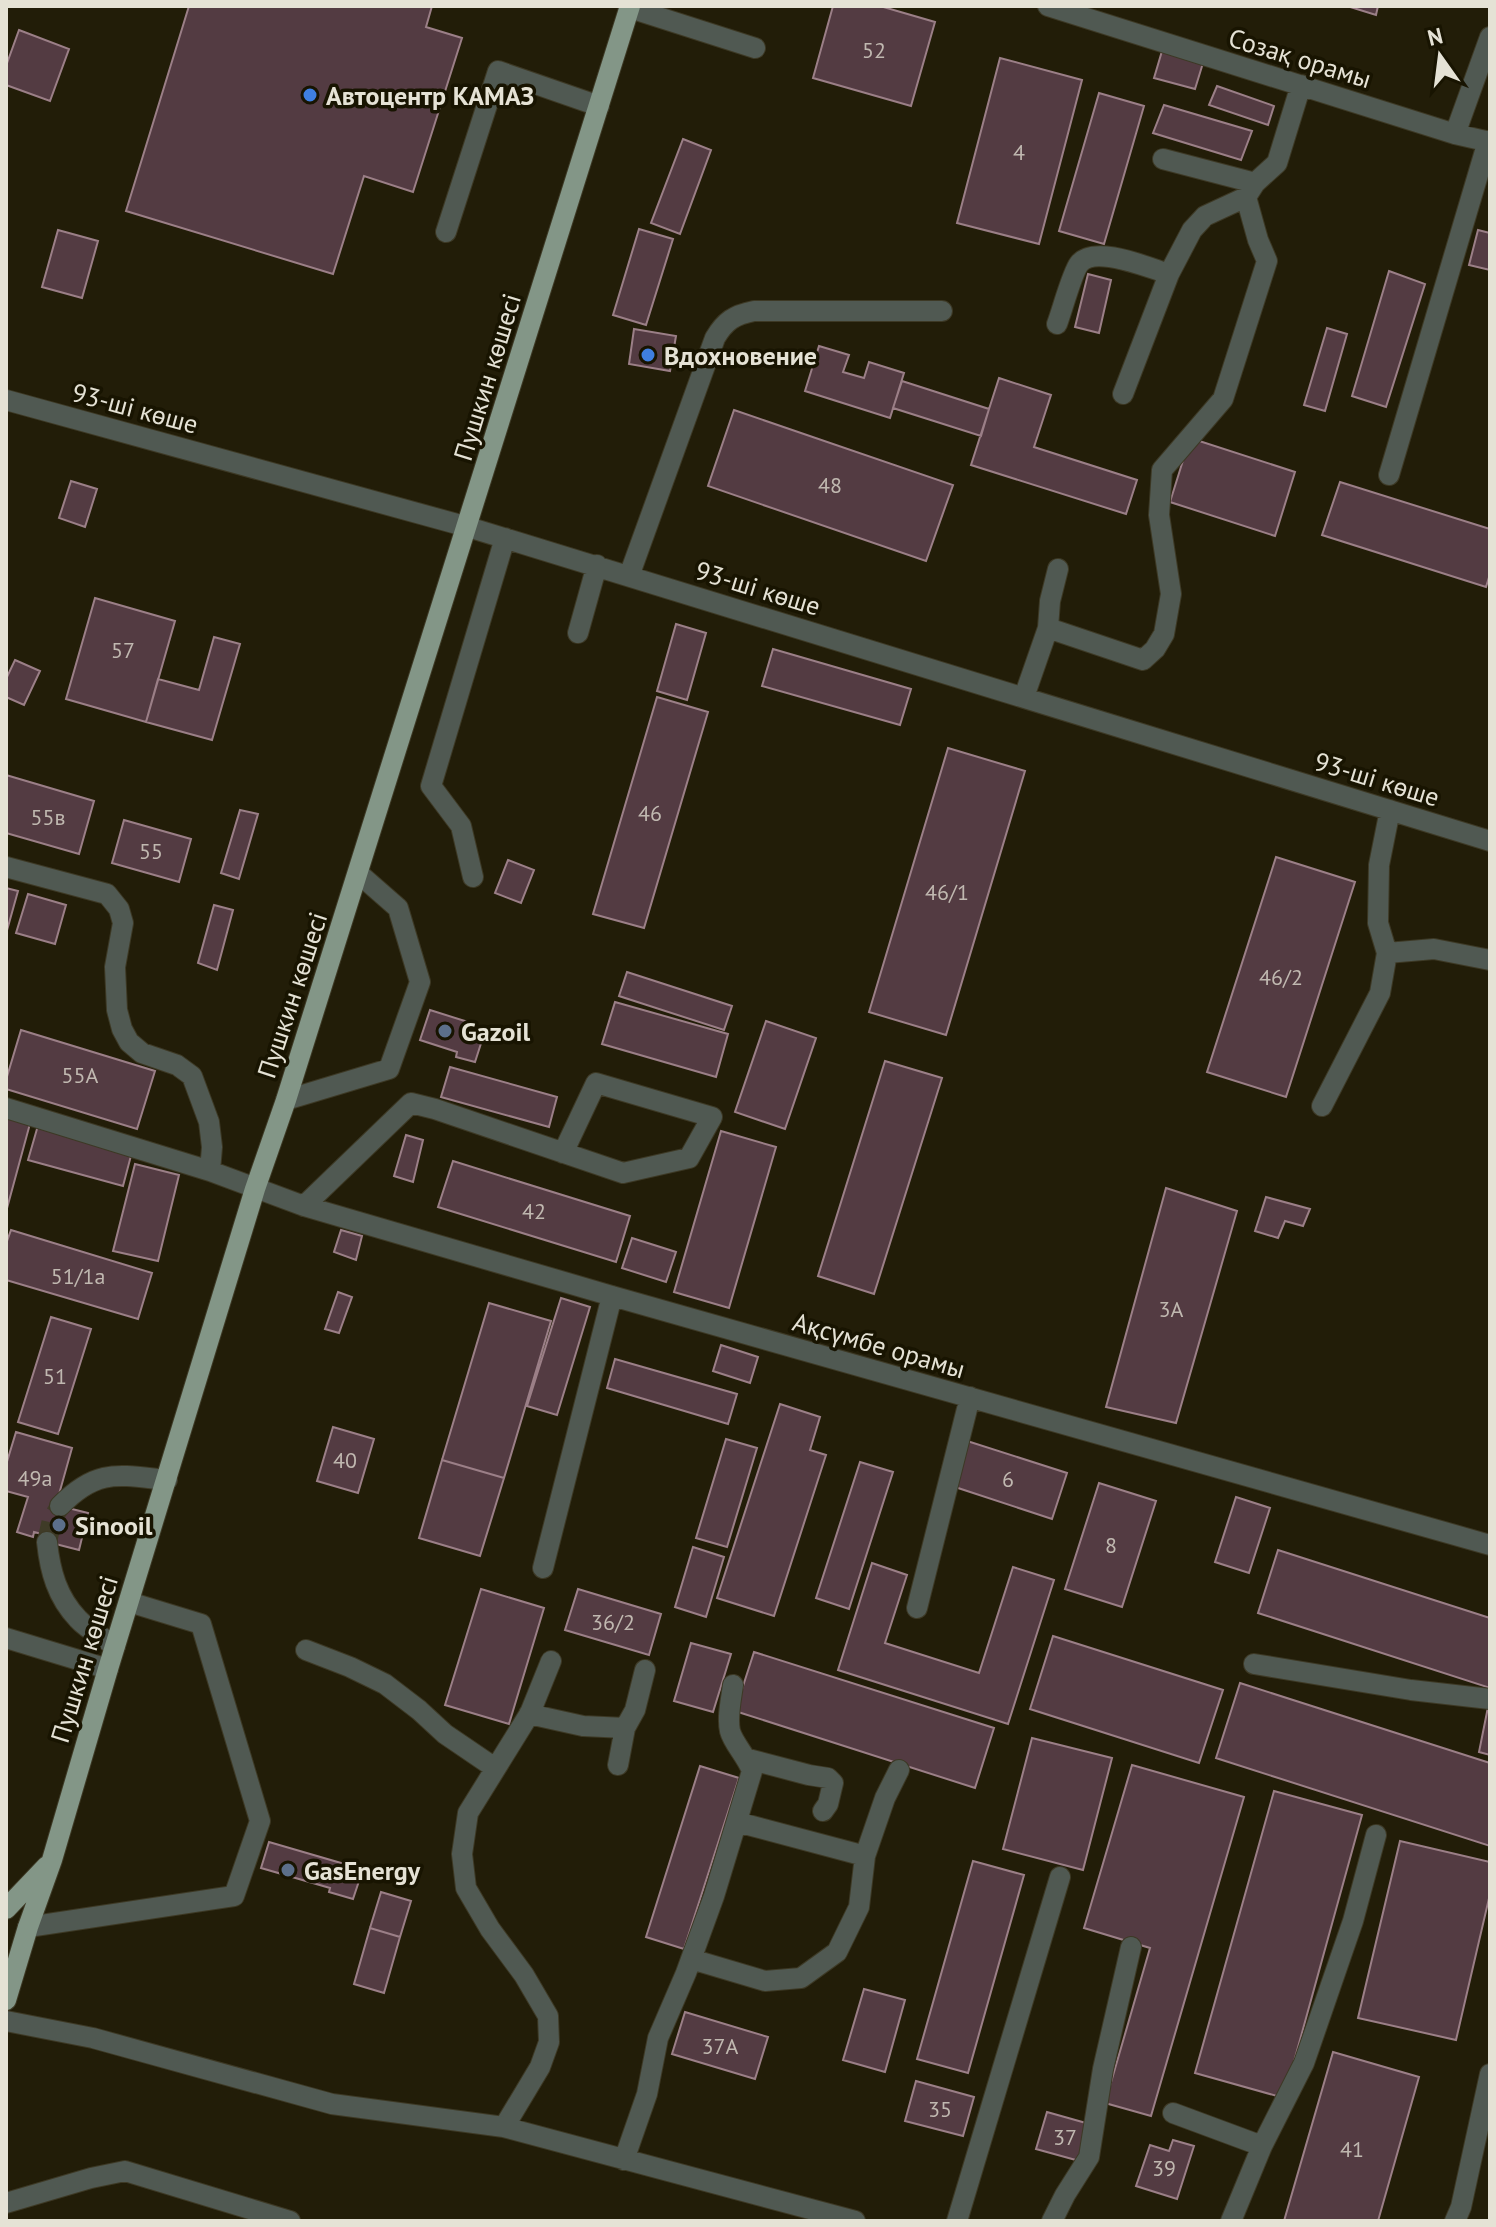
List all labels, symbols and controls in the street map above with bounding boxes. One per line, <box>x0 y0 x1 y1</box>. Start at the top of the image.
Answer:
north arrow <box>1400 16 1480 96</box>
street label: Созақ орамы <box>1225 21 1375 95</box>
text: N <box>1425 21 1446 52</box>
house number: 52 <box>862 36 886 64</box>
place label: Автоцентр КАМАЗ <box>326 79 534 112</box>
marker: Автоцентр КАМАЗ <box>301 86 319 104</box>
house number: 4 <box>1013 138 1025 166</box>
street label: Пушкин көшесі <box>446 290 528 464</box>
place label: Вдохновение <box>664 339 817 372</box>
marker: Вдохновение <box>639 346 657 364</box>
street label: 93-ші көше <box>68 375 202 441</box>
house number: 48 <box>818 471 842 499</box>
street label: 93-ші көше <box>691 553 825 623</box>
house number: 57 <box>111 636 135 664</box>
street label: 93-ші көше <box>1310 744 1444 814</box>
house number: 46 <box>638 799 662 827</box>
house number: 55в <box>31 803 65 831</box>
house number: 55 <box>139 837 163 865</box>
house number: 46/1 <box>925 878 969 906</box>
street label: Пушкин көшесі <box>250 908 334 1082</box>
house number: 46/2 <box>1259 963 1303 991</box>
place label: Gazoil <box>461 1015 530 1048</box>
marker: Gazoil <box>436 1022 454 1040</box>
house number: 55А <box>62 1061 99 1089</box>
house number: 42 <box>522 1197 546 1225</box>
house number: 51/1а <box>51 1262 105 1290</box>
house number: 3А <box>1159 1295 1184 1323</box>
street label: Ақсүмбе орамы <box>789 1305 969 1385</box>
house number: 51 <box>43 1362 67 1390</box>
house number: 40 <box>333 1446 357 1474</box>
house number: 49а <box>18 1464 52 1492</box>
house number: 6 <box>1002 1465 1014 1493</box>
place label: Sinooil <box>75 1509 153 1542</box>
marker: Sinooil <box>50 1516 68 1534</box>
house number: 8 <box>1105 1531 1117 1559</box>
street label: Пушкин көшесі <box>43 1572 125 1746</box>
house number: 36/2 <box>591 1608 635 1636</box>
place label: GasEnergy <box>304 1854 421 1887</box>
marker: GasEnergy <box>279 1861 297 1879</box>
house number: 37А <box>702 2032 739 2060</box>
house number: 35 <box>928 2095 952 2123</box>
house number: 37 <box>1053 2123 1077 2151</box>
house number: 41 <box>1340 2135 1364 2163</box>
house number: 39 <box>1152 2154 1176 2182</box>

